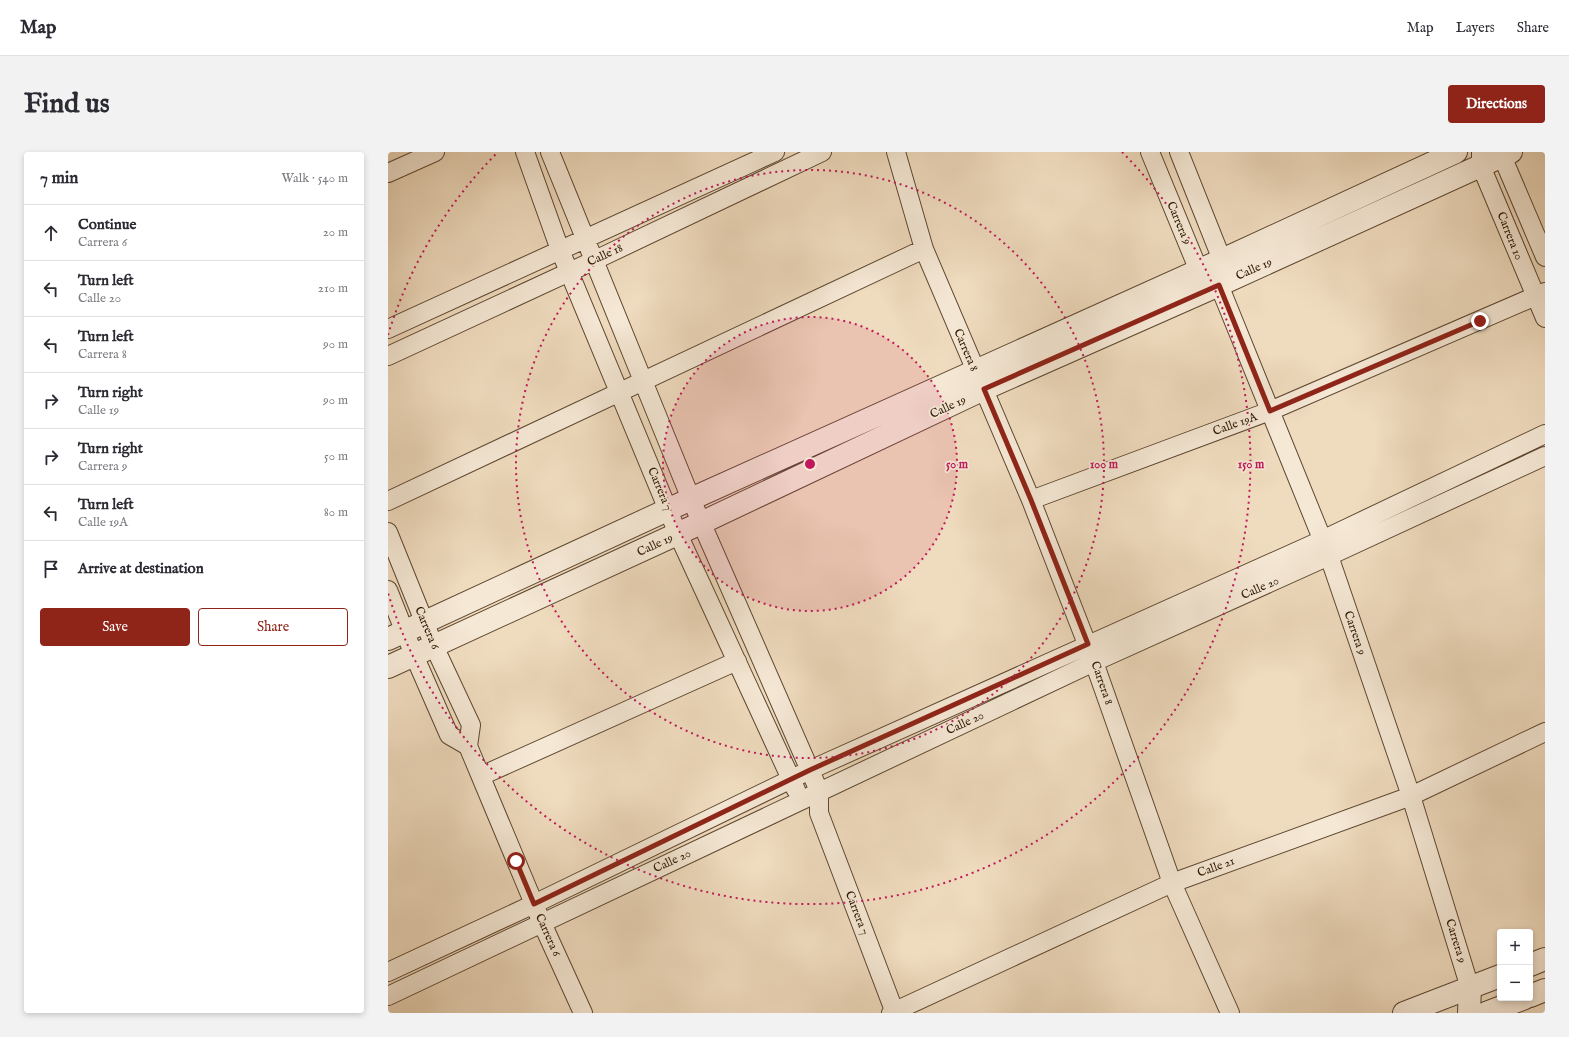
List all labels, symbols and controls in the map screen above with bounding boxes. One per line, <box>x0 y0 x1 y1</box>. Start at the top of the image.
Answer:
text: Map <box>20 16 56 40</box>
text: Map <box>1407 19 1434 37</box>
text: Layers <box>1456 19 1495 37</box>
text: Share <box>1517 19 1549 37</box>
button: Directions <box>1448 85 1545 123</box>
text: Find us <box>24 87 110 122</box>
text: 7 min <box>40 168 78 189</box>
text: Walk · 540 m <box>281 170 348 187</box>
street label: Carrera 9 <box>1163 199 1195 247</box>
street label: Carrera 10 <box>1494 210 1526 262</box>
text: Continue <box>78 215 136 234</box>
icon: ahead <box>40 222 62 244</box>
text: 20 m <box>323 224 348 241</box>
text: Carrera 6 <box>78 234 127 251</box>
street label: Calle 18 <box>585 240 625 270</box>
street label: Calle 19 <box>1234 254 1274 284</box>
text: Turn left <box>78 271 134 290</box>
icon: left <box>40 278 62 300</box>
text: 210 m <box>318 280 348 297</box>
text: Calle 20 <box>78 290 121 307</box>
route end <box>1471 312 1489 330</box>
street label: Carrera 8 <box>950 326 982 374</box>
text: Turn left <box>78 327 134 346</box>
icon: left <box>40 334 62 356</box>
text: 90 m <box>323 336 348 353</box>
text: Carrera 8 <box>78 346 127 363</box>
text: Turn right <box>78 383 143 402</box>
icon: right <box>40 390 62 412</box>
text: 90 m <box>323 392 348 409</box>
street label: Calle 19 <box>928 392 968 422</box>
text: Calle 19 <box>78 402 119 419</box>
street label: Calle 19A <box>1211 409 1260 439</box>
text: Turn right <box>78 439 143 458</box>
icon: right <box>40 446 62 468</box>
text: 50 m <box>324 448 348 465</box>
centre of rings <box>803 457 817 471</box>
text: 50 m <box>946 457 969 472</box>
text: 100 m <box>1090 457 1119 472</box>
text: 150 m <box>1238 457 1265 472</box>
text: Carrera 9 <box>78 458 127 475</box>
street label: Carrera 7 <box>644 465 676 513</box>
text: Turn left <box>78 495 134 514</box>
icon: left <box>40 502 62 524</box>
text: 80 m <box>324 504 348 521</box>
text: Calle 19A <box>78 514 128 531</box>
street label: Calle 19 <box>635 530 675 560</box>
icon: arrive <box>40 558 62 580</box>
text: Arrive at destination <box>78 559 204 578</box>
street label: Calle 20 <box>1239 573 1281 603</box>
street label: Carrera 6 <box>411 604 443 653</box>
button: Save <box>40 608 190 646</box>
button: Share <box>198 608 348 646</box>
street label: Carrera 9 <box>1340 609 1370 657</box>
street label: Carrera 8 <box>1088 659 1117 707</box>
street label: Calle 20 <box>944 708 986 738</box>
street label: Calle 20 <box>651 846 693 876</box>
route start <box>507 852 525 870</box>
street label: Calle 21 <box>1195 853 1237 881</box>
street label: Carrera 7 <box>842 889 872 937</box>
street label: Carrera 6 <box>532 911 564 960</box>
street label: Carrera 9 <box>1442 917 1470 965</box>
map controls <box>1497 929 1533 1001</box>
button: + <box>1497 929 1533 965</box>
button: − <box>1497 965 1533 1001</box>

